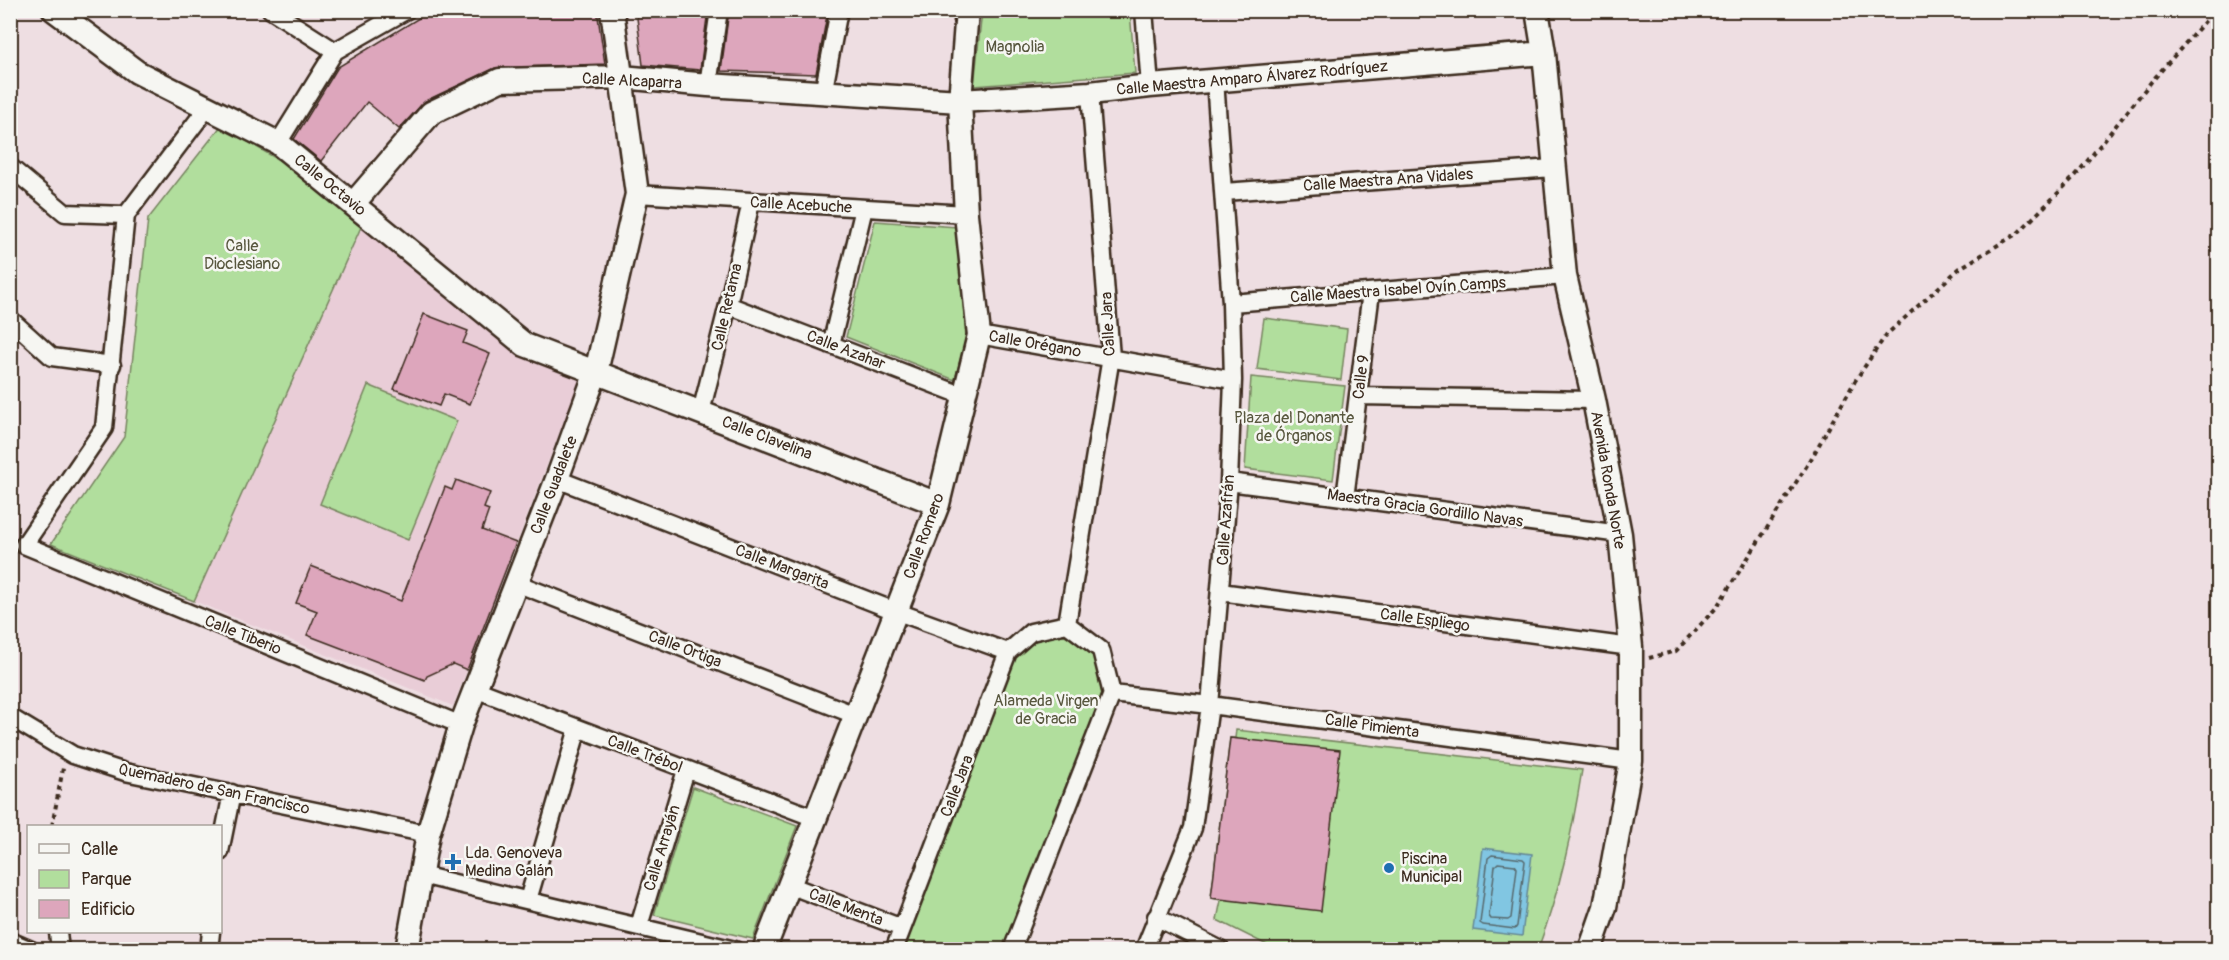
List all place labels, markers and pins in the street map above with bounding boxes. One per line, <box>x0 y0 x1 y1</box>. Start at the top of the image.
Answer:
place label: Lda. Genoveva Medina Galán <box>465 843 562 881</box>
place label: Piscina Municipal <box>1401 849 1462 887</box>
marker: Lda. Genoveva Medina Galán <box>446 855 460 869</box>
marker: Piscina Municipal <box>1382 861 1396 875</box>

